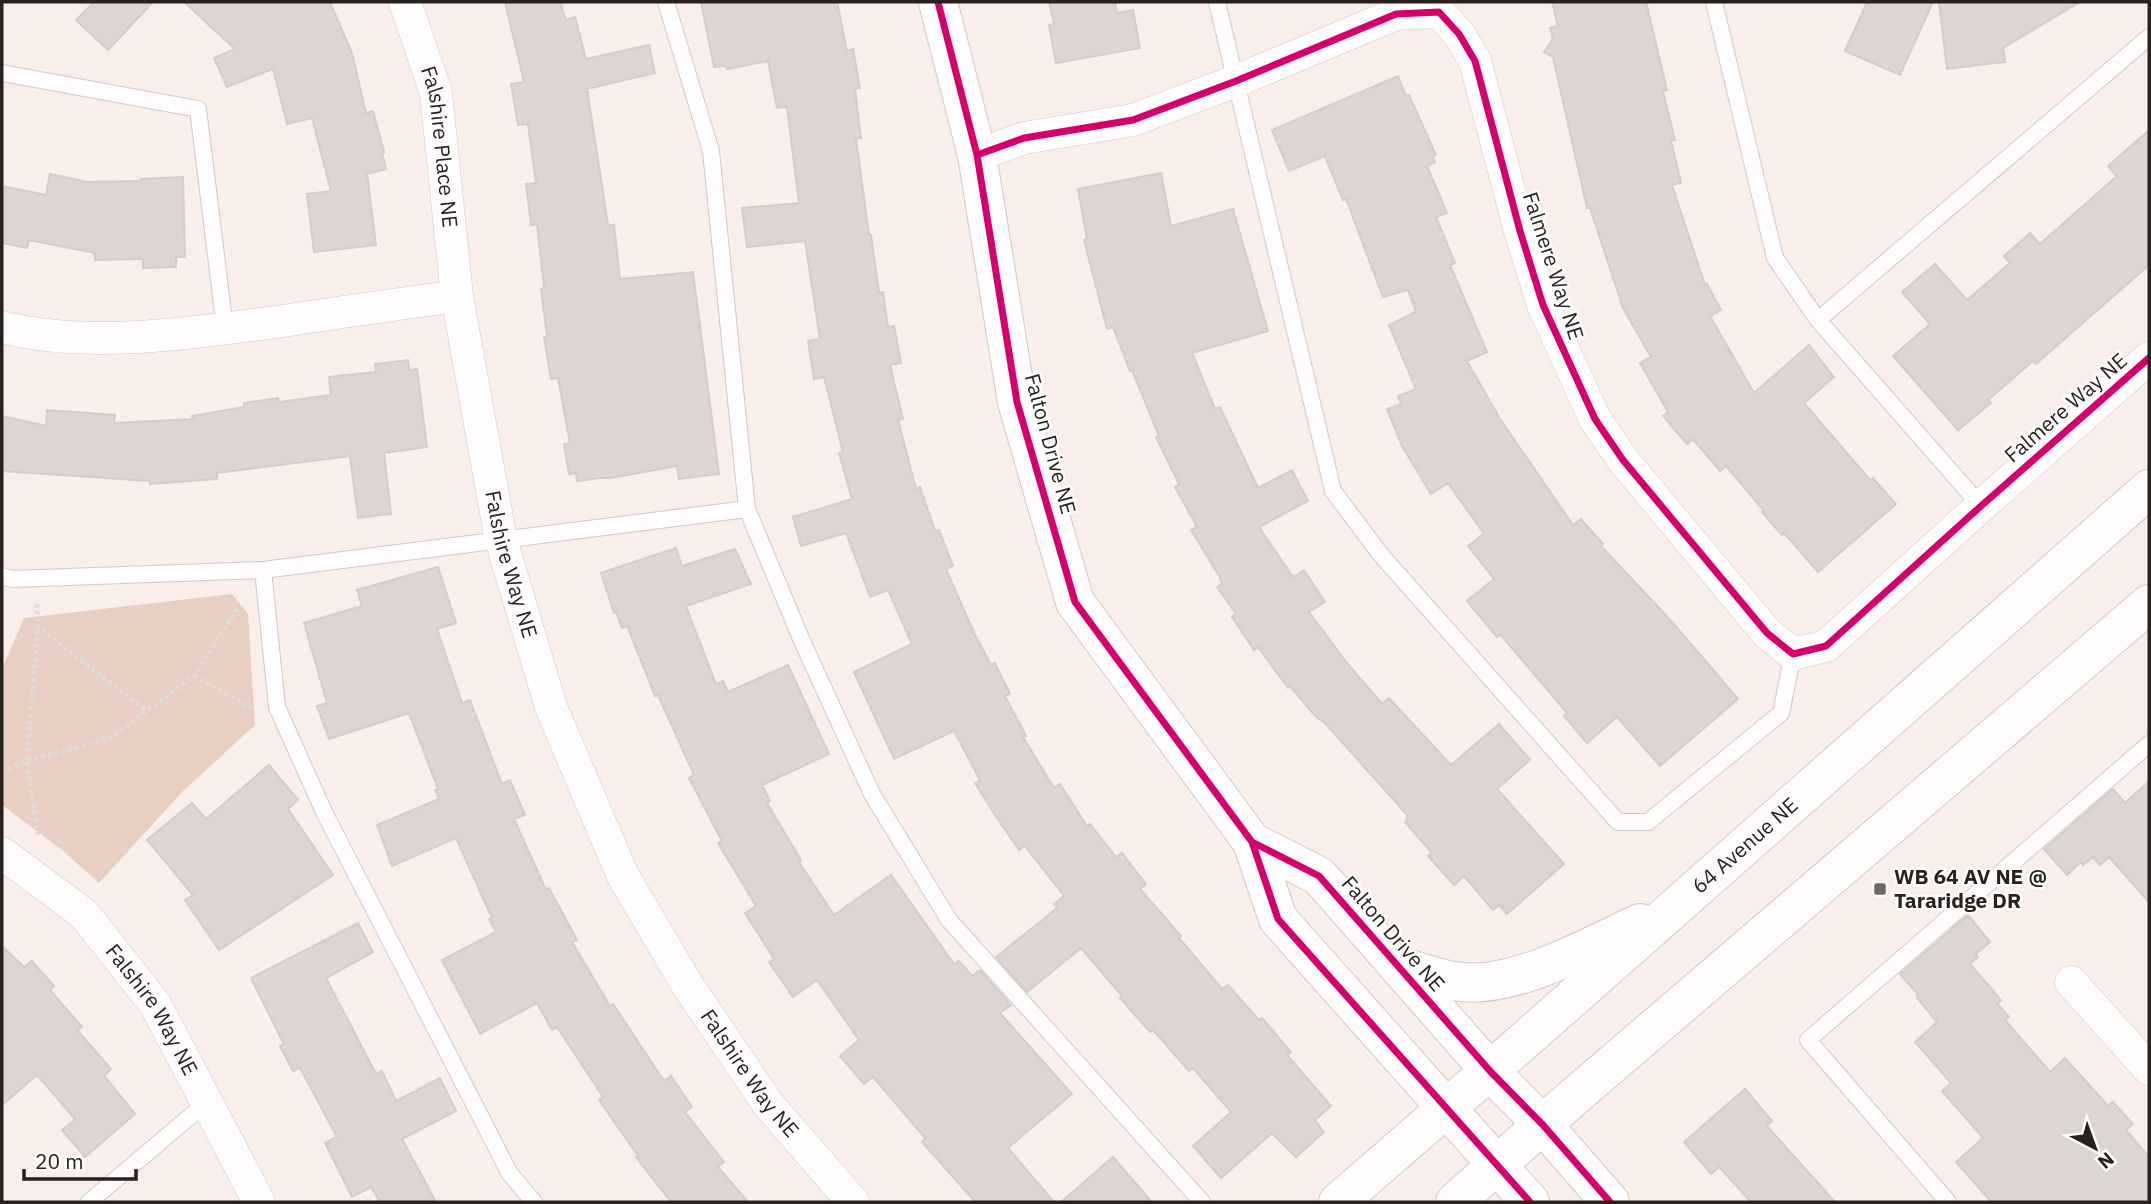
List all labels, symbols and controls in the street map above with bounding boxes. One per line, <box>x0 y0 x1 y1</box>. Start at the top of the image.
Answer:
street label: Falshire Place NE <box>415 62 465 229</box>
street label: Falmere Way NE <box>1517 188 1591 343</box>
street label: Falmere Way NE <box>1998 346 2133 468</box>
street label: Falton Drive NE <box>1019 370 1083 517</box>
street label: Falshire Way NE <box>479 488 545 641</box>
street label: 64 Avenue NE <box>1686 791 1803 899</box>
place label: WB 64 AV NE @ Tararidge DR <box>1894 862 2047 914</box>
street label: Falton Drive NE <box>1336 870 1452 997</box>
marker: WB 64 AV NE @ Tararidge DR <box>1872 881 1888 897</box>
street label: Falshire Way NE <box>100 938 205 1080</box>
street label: Falshire Way NE <box>695 1003 806 1143</box>
north arrow <box>2060 1113 2130 1183</box>
scale bar <box>24 1138 136 1182</box>
text: 20 m <box>35 1147 84 1175</box>
text: N <box>2093 1147 2119 1174</box>

